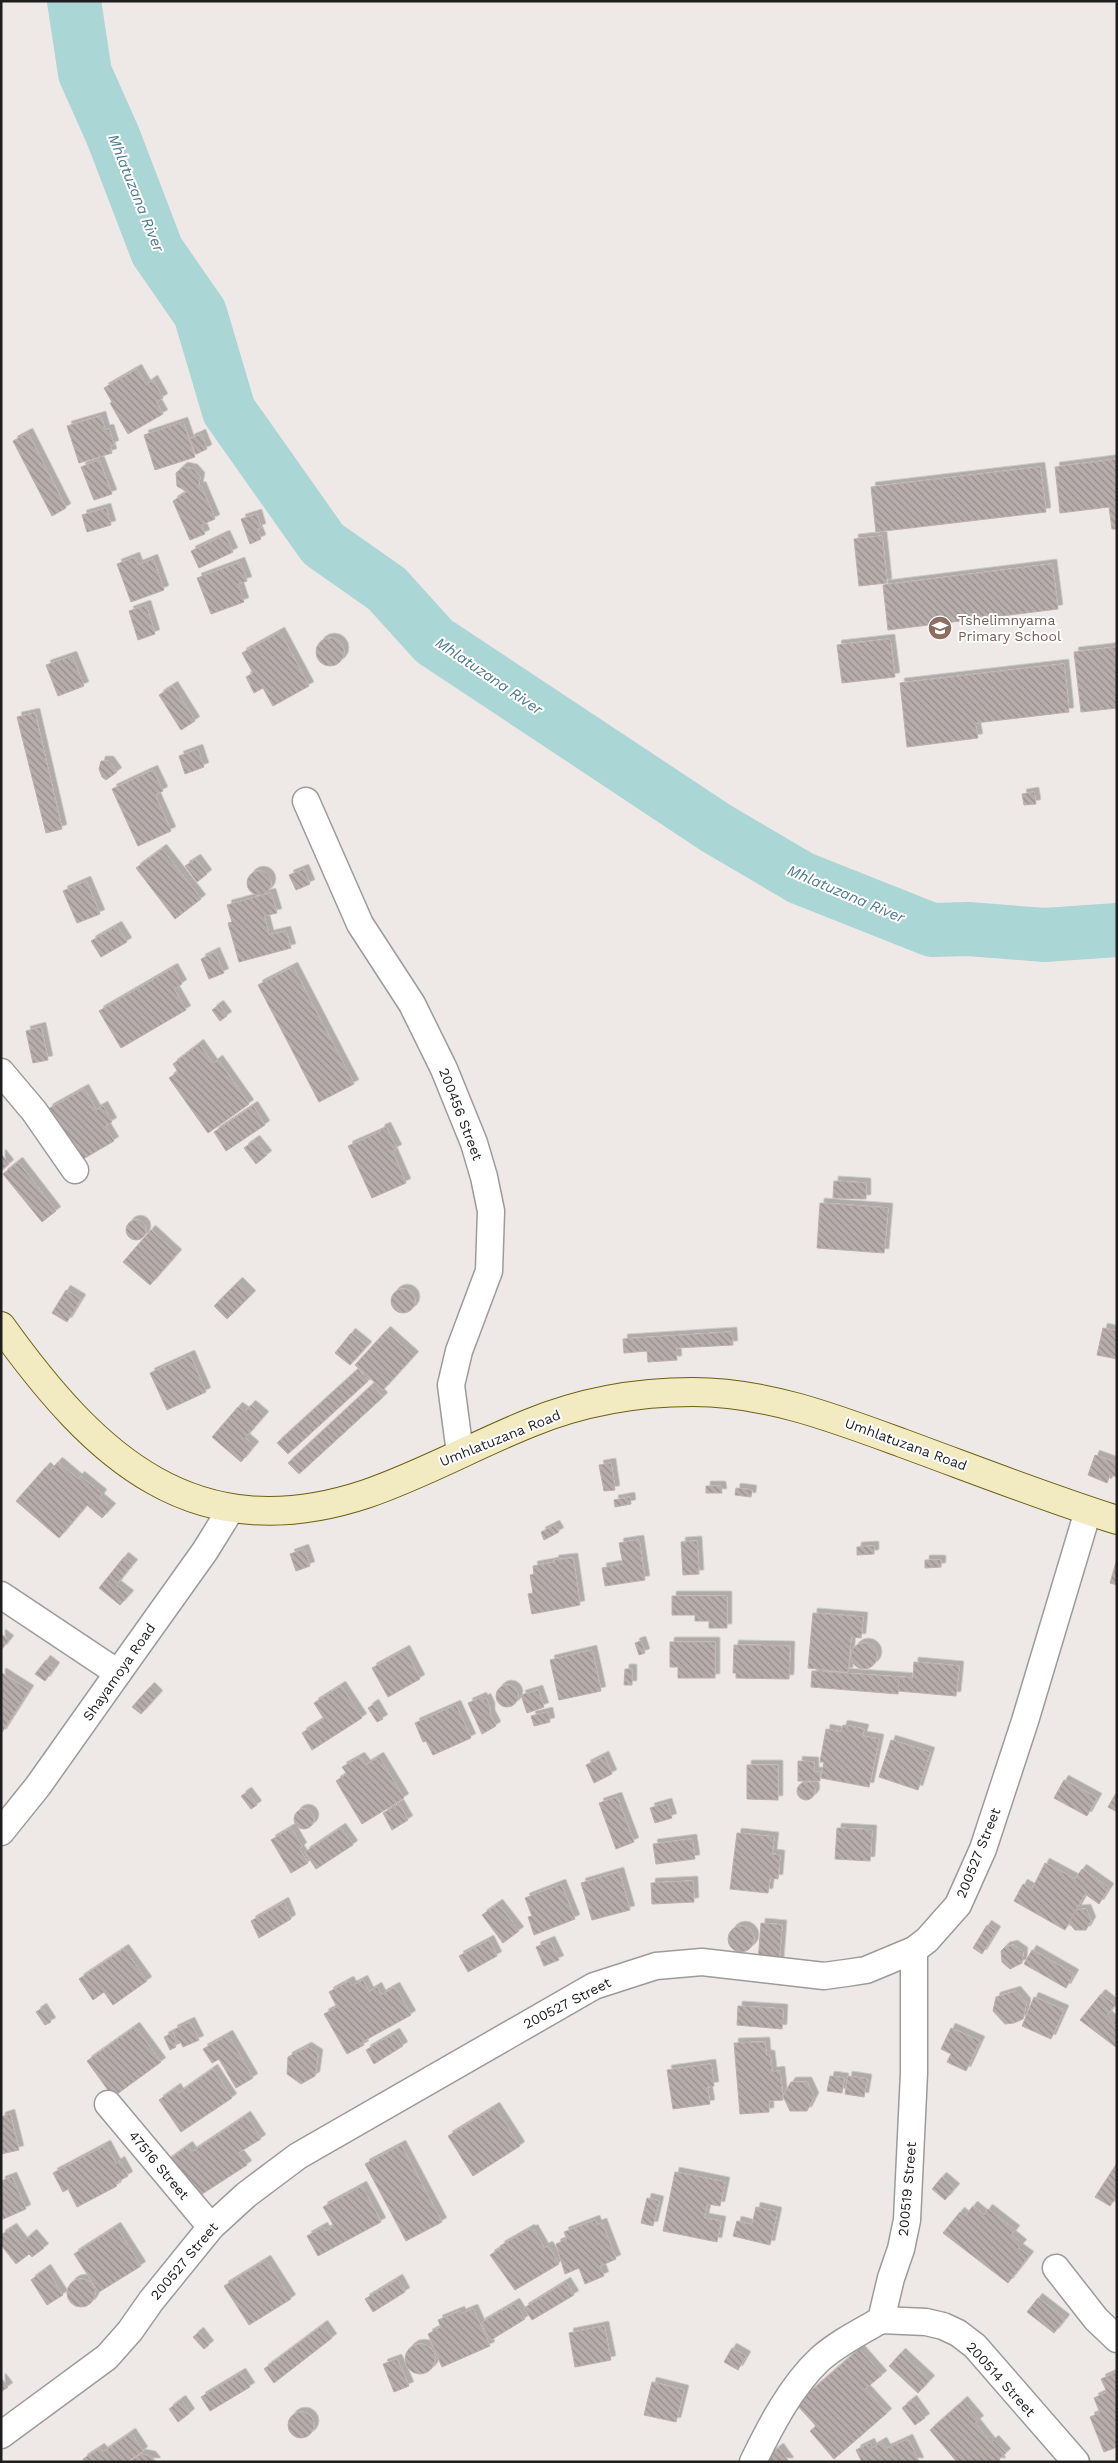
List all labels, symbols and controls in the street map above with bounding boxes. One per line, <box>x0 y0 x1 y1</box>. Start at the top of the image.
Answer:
water label: Mhlatuzana River <box>104 132 168 256</box>
place label: Tshelimnyama Primary School <box>958 612 1062 644</box>
school or university icon: Tshelimnyama Primary School <box>927 615 953 641</box>
water label: Mhlatuzana River <box>432 633 547 719</box>
water label: Mhlatuzana River <box>785 861 908 927</box>
street label: 200456 Street <box>436 1066 486 1163</box>
street label: Umhlatuzana Road <box>437 1406 563 1470</box>
street label: Umhlatuzana Road <box>843 1414 969 1474</box>
street label: Shayamoya Road <box>79 1620 159 1724</box>
street label: 200527 Street <box>953 1805 1003 1900</box>
street label: 200527 Street <box>521 1974 613 2032</box>
street label: 47516 Street <box>126 2127 192 2203</box>
street label: 200519 Street <box>895 2141 919 2237</box>
street label: 200527 Street <box>147 2219 221 2303</box>
street label: 200514 Street <box>963 2338 1039 2420</box>

